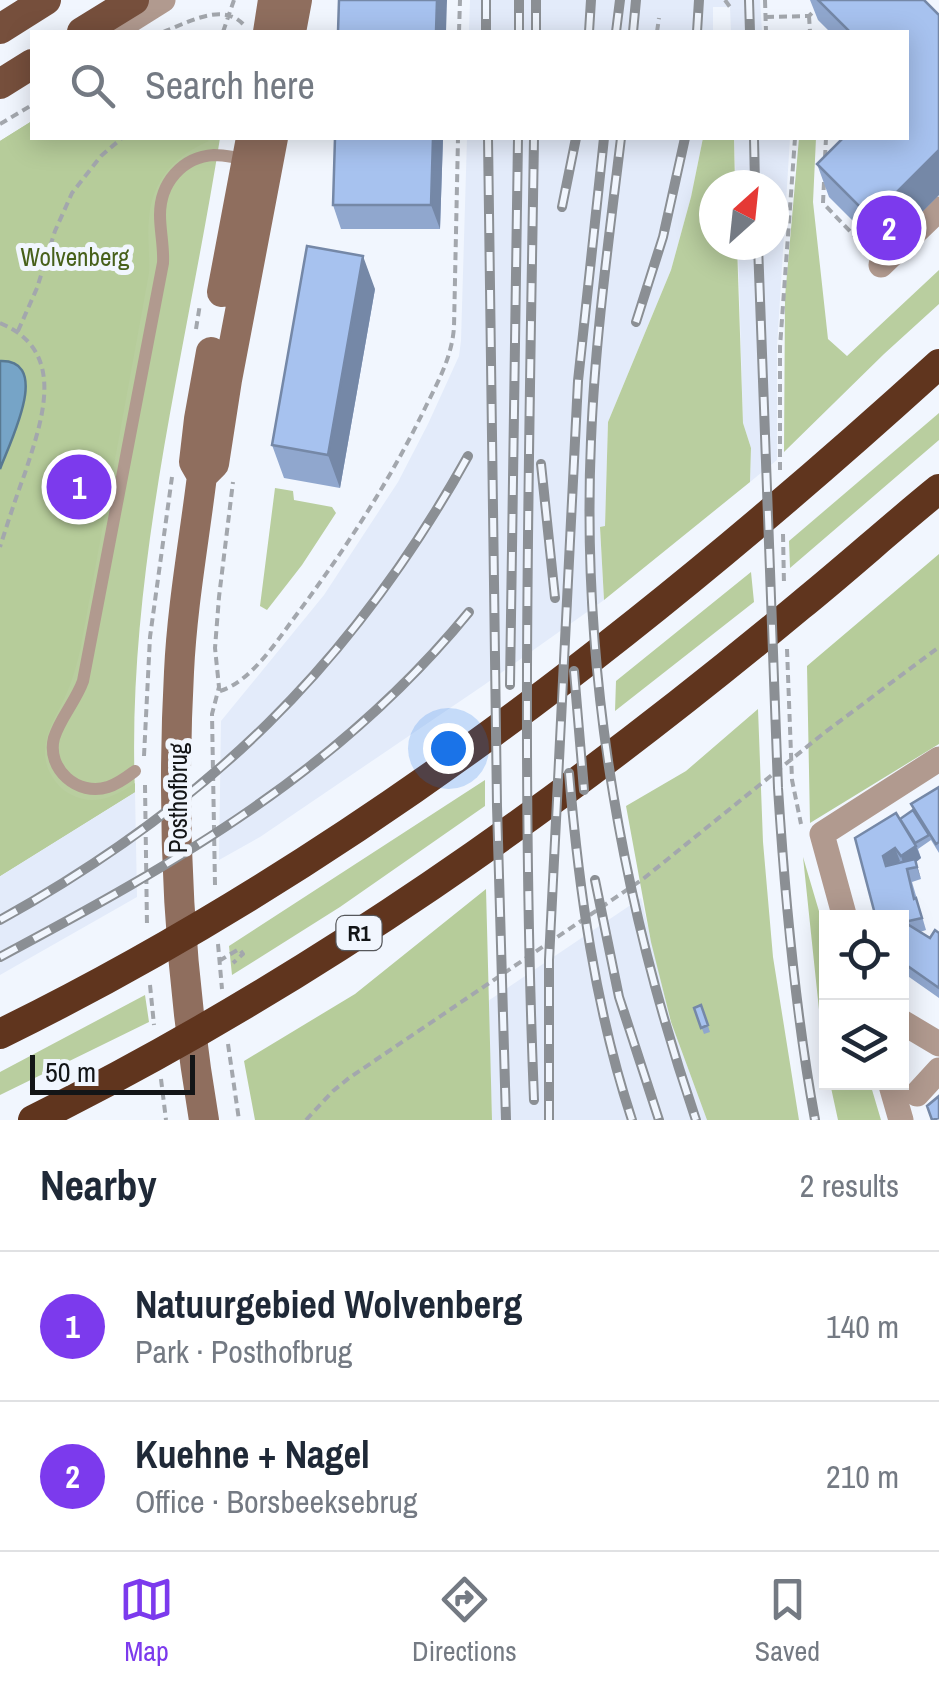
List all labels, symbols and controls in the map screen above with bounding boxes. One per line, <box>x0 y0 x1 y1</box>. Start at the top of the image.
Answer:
search box <box>30 30 909 140</box>
icon: search <box>65 58 120 113</box>
text: Search here <box>145 60 315 111</box>
north arrow <box>699 170 789 260</box>
pin: 2 <box>856 190 922 266</box>
park label: Wolvenberg <box>20 240 130 274</box>
pin: 1 <box>46 450 112 524</box>
your location <box>423 723 474 774</box>
street label: Posthofbrug <box>161 742 195 853</box>
map controls <box>819 910 909 1090</box>
button: locate <box>819 910 909 1000</box>
road number: R1 <box>336 916 382 950</box>
button: layers <box>819 1000 909 1090</box>
scale bar <box>30 1050 195 1094</box>
text: 50 m <box>45 1053 96 1091</box>
text: Nearby <box>40 1157 157 1213</box>
text: 2 results <box>800 1164 899 1207</box>
text: Natuurgebied Wolvenberg <box>135 1279 522 1330</box>
text: 1 <box>65 1305 80 1348</box>
text: 140 m <box>826 1305 899 1348</box>
text: Park · Posthofbrug <box>135 1330 352 1373</box>
text: Kuehne + Nagel <box>135 1429 370 1480</box>
text: 2 <box>65 1455 80 1498</box>
text: 210 m <box>826 1455 899 1498</box>
text: Office · Borsbeeksebrug <box>135 1480 418 1523</box>
tab: Map <box>119 1572 174 1670</box>
tab: Directions <box>412 1572 517 1670</box>
tab: Saved <box>755 1572 820 1670</box>

